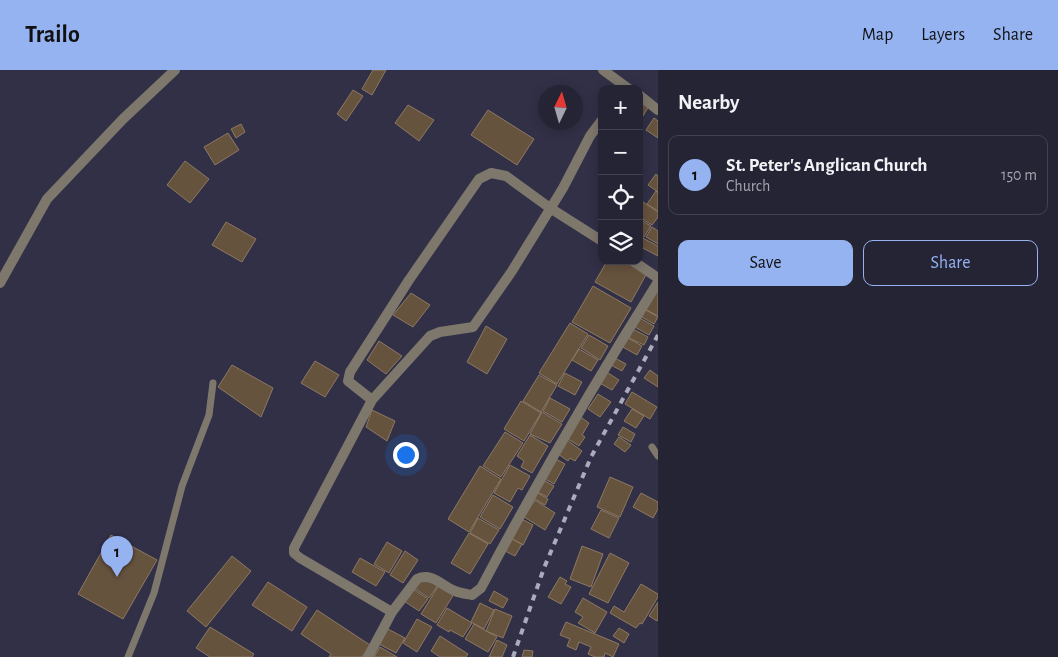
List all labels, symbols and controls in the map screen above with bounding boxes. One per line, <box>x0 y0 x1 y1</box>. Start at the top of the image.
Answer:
text: Trailo <box>25 23 80 47</box>
text: Map <box>862 26 893 44</box>
text: Layers <box>921 26 965 44</box>
text: Share <box>993 26 1033 44</box>
north arrow <box>538 85 583 130</box>
map controls <box>598 85 643 265</box>
button: + <box>598 85 643 130</box>
text: Nearby <box>678 92 739 113</box>
button: − <box>598 130 643 175</box>
text: St. Peter's Anglican Church <box>726 156 928 175</box>
text: 1 <box>692 167 698 183</box>
text: 150 m <box>1001 167 1037 183</box>
button: locate <box>598 175 643 220</box>
text: Church <box>726 178 770 194</box>
button: layers <box>598 220 643 265</box>
button: Save <box>678 240 853 286</box>
button: Share <box>863 240 1038 286</box>
your location <box>393 442 419 468</box>
pin: 1 <box>101 536 133 577</box>

